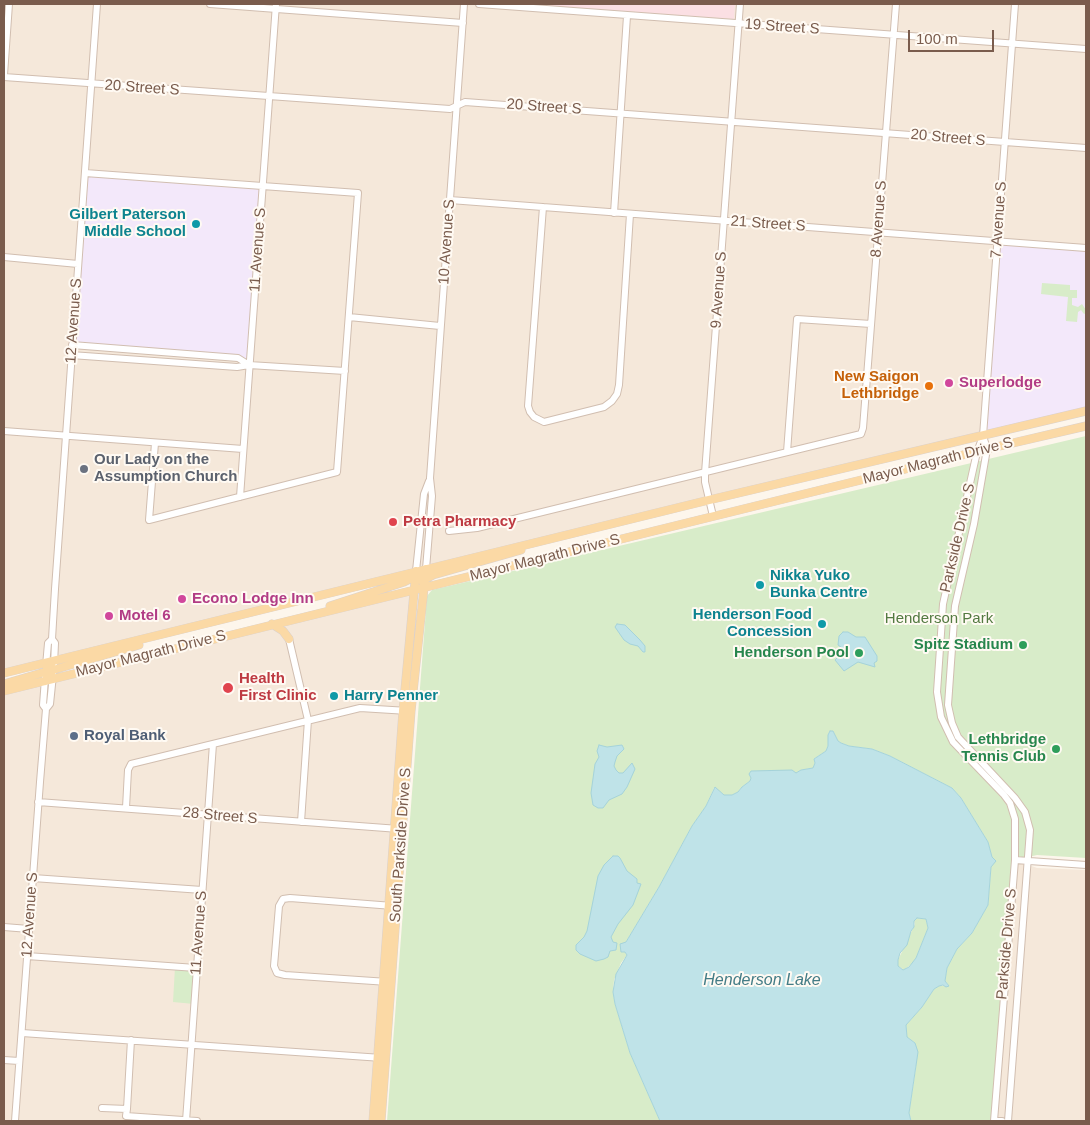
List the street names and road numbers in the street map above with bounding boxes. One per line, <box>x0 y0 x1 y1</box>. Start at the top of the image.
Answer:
street label: 19 Street S <box>744 15 820 39</box>
street label: 20 Street S <box>104 76 180 100</box>
street label: 20 Street S <box>506 95 582 119</box>
street label: 20 Street S <box>910 126 986 150</box>
street label: 8 Avenue S <box>867 180 891 258</box>
street label: 7 Avenue S <box>987 181 1011 259</box>
street label: 10 Avenue S <box>435 199 459 285</box>
street label: 11 Avenue S <box>246 207 270 293</box>
street label: 21 Street S <box>730 212 806 236</box>
street label: 9 Avenue S <box>707 251 731 329</box>
street label: 12 Avenue S <box>62 278 86 364</box>
street label: Mayor Magrath Drive S <box>861 434 1015 488</box>
street label: Parkside Drive S <box>937 482 979 594</box>
street label: Mayor Magrath Drive S <box>468 531 622 585</box>
street label: Mayor Magrath Drive S <box>74 627 228 681</box>
street label: South Parkside Drive S <box>387 767 415 923</box>
street label: 28 Street S <box>182 804 258 828</box>
street label: 12 Avenue S <box>18 872 42 958</box>
street label: Parkside Drive S <box>993 888 1021 1000</box>
street label: 11 Avenue S <box>187 890 211 976</box>

